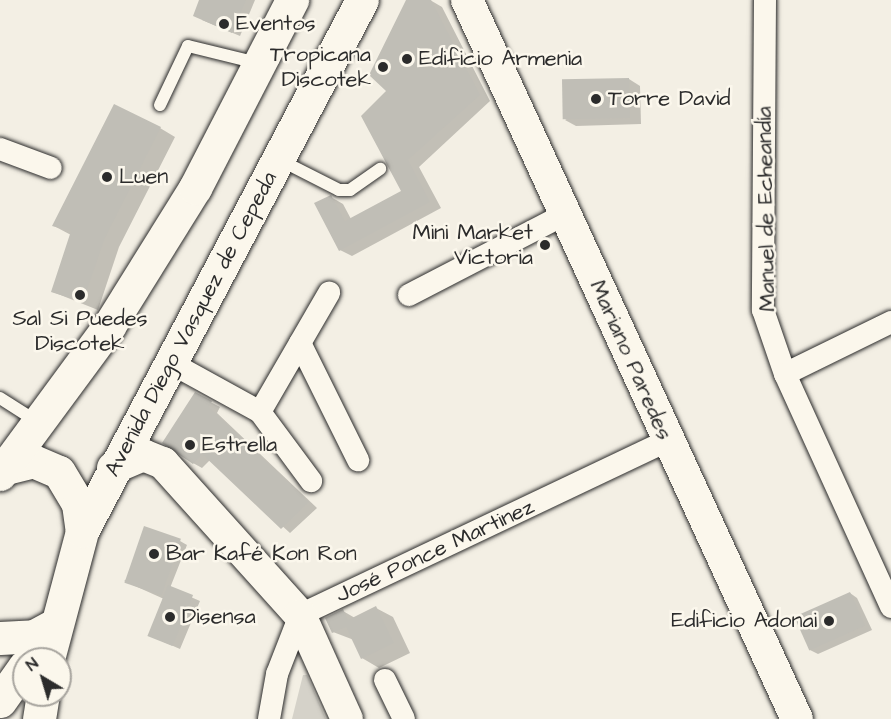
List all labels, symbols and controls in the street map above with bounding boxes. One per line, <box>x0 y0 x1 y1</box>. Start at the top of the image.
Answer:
place label: Eventos <box>236 11 316 37</box>
marker: Eventos <box>217 17 231 31</box>
place label: Tropicana Discotek <box>270 41 371 92</box>
place label: Edificio Armenia <box>419 46 582 72</box>
marker: Edificio Armenia <box>400 52 414 66</box>
marker: Tropicana Discotek <box>376 60 390 74</box>
place label: Torre David <box>608 86 731 112</box>
marker: Torre David <box>589 92 603 106</box>
street label: Manuel de Echeandía <box>751 106 781 312</box>
place label: Luen <box>119 164 168 190</box>
street label: Avenida Diego Vasquez de Cepeda <box>99 167 283 481</box>
marker: Luen <box>100 170 114 184</box>
place label: Mini Market Victoria <box>412 219 533 270</box>
marker: Mini Market Victoria <box>538 238 552 252</box>
street label: Mariano Paredes <box>584 276 678 444</box>
marker: Sal Si Puedes Discotek <box>73 288 87 302</box>
place label: Sal Si Puedes Discotek <box>12 305 148 356</box>
place label: Estrella <box>202 432 277 458</box>
marker: Estrella <box>183 438 197 452</box>
street label: José Ponce Martinez <box>332 494 538 608</box>
place label: Bar Kafé Kon Ron <box>166 541 357 567</box>
marker: Bar Kafé Kon Ron <box>147 547 161 561</box>
place label: Disensa <box>182 604 256 630</box>
place label: Edificio Adonai <box>671 608 817 634</box>
marker: Disensa <box>163 610 177 624</box>
marker: Edificio Adonai <box>822 614 836 628</box>
north arrow <box>12 647 72 707</box>
text: N <box>21 653 43 676</box>

